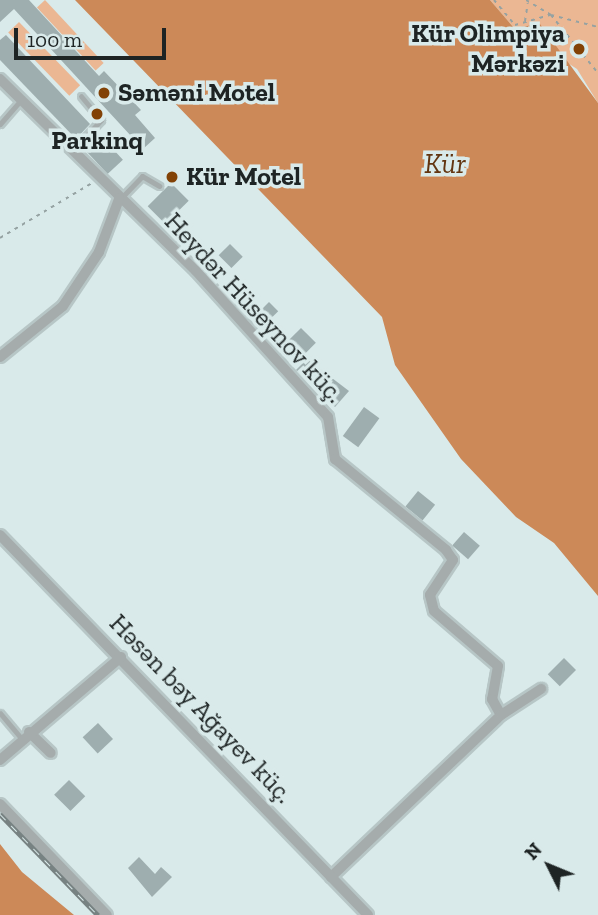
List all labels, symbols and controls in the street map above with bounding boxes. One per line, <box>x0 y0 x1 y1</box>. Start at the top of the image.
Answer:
scale bar <box>18 14 170 58</box>
place label: Kür Olimpiya Mərkəzi <box>411 18 565 80</box>
text: 100 m <box>27 27 82 52</box>
marker: Kür Olimpiya Mərkəzi <box>571 41 587 57</box>
place label: Səməni Motel <box>118 77 275 109</box>
marker: Səməni Motel <box>96 85 112 101</box>
marker: Parkinq <box>89 106 105 122</box>
place label: Parkinq <box>51 125 143 157</box>
water label: Kür <box>424 147 466 181</box>
place label: Kür Motel <box>186 161 302 193</box>
marker: Kür Motel <box>164 169 180 185</box>
street label: Heydər Hüseynov küç. <box>157 206 351 410</box>
street label: Həsən bəy Ağayev küç. <box>102 607 300 811</box>
north arrow <box>514 831 584 901</box>
text: N <box>520 838 547 864</box>

